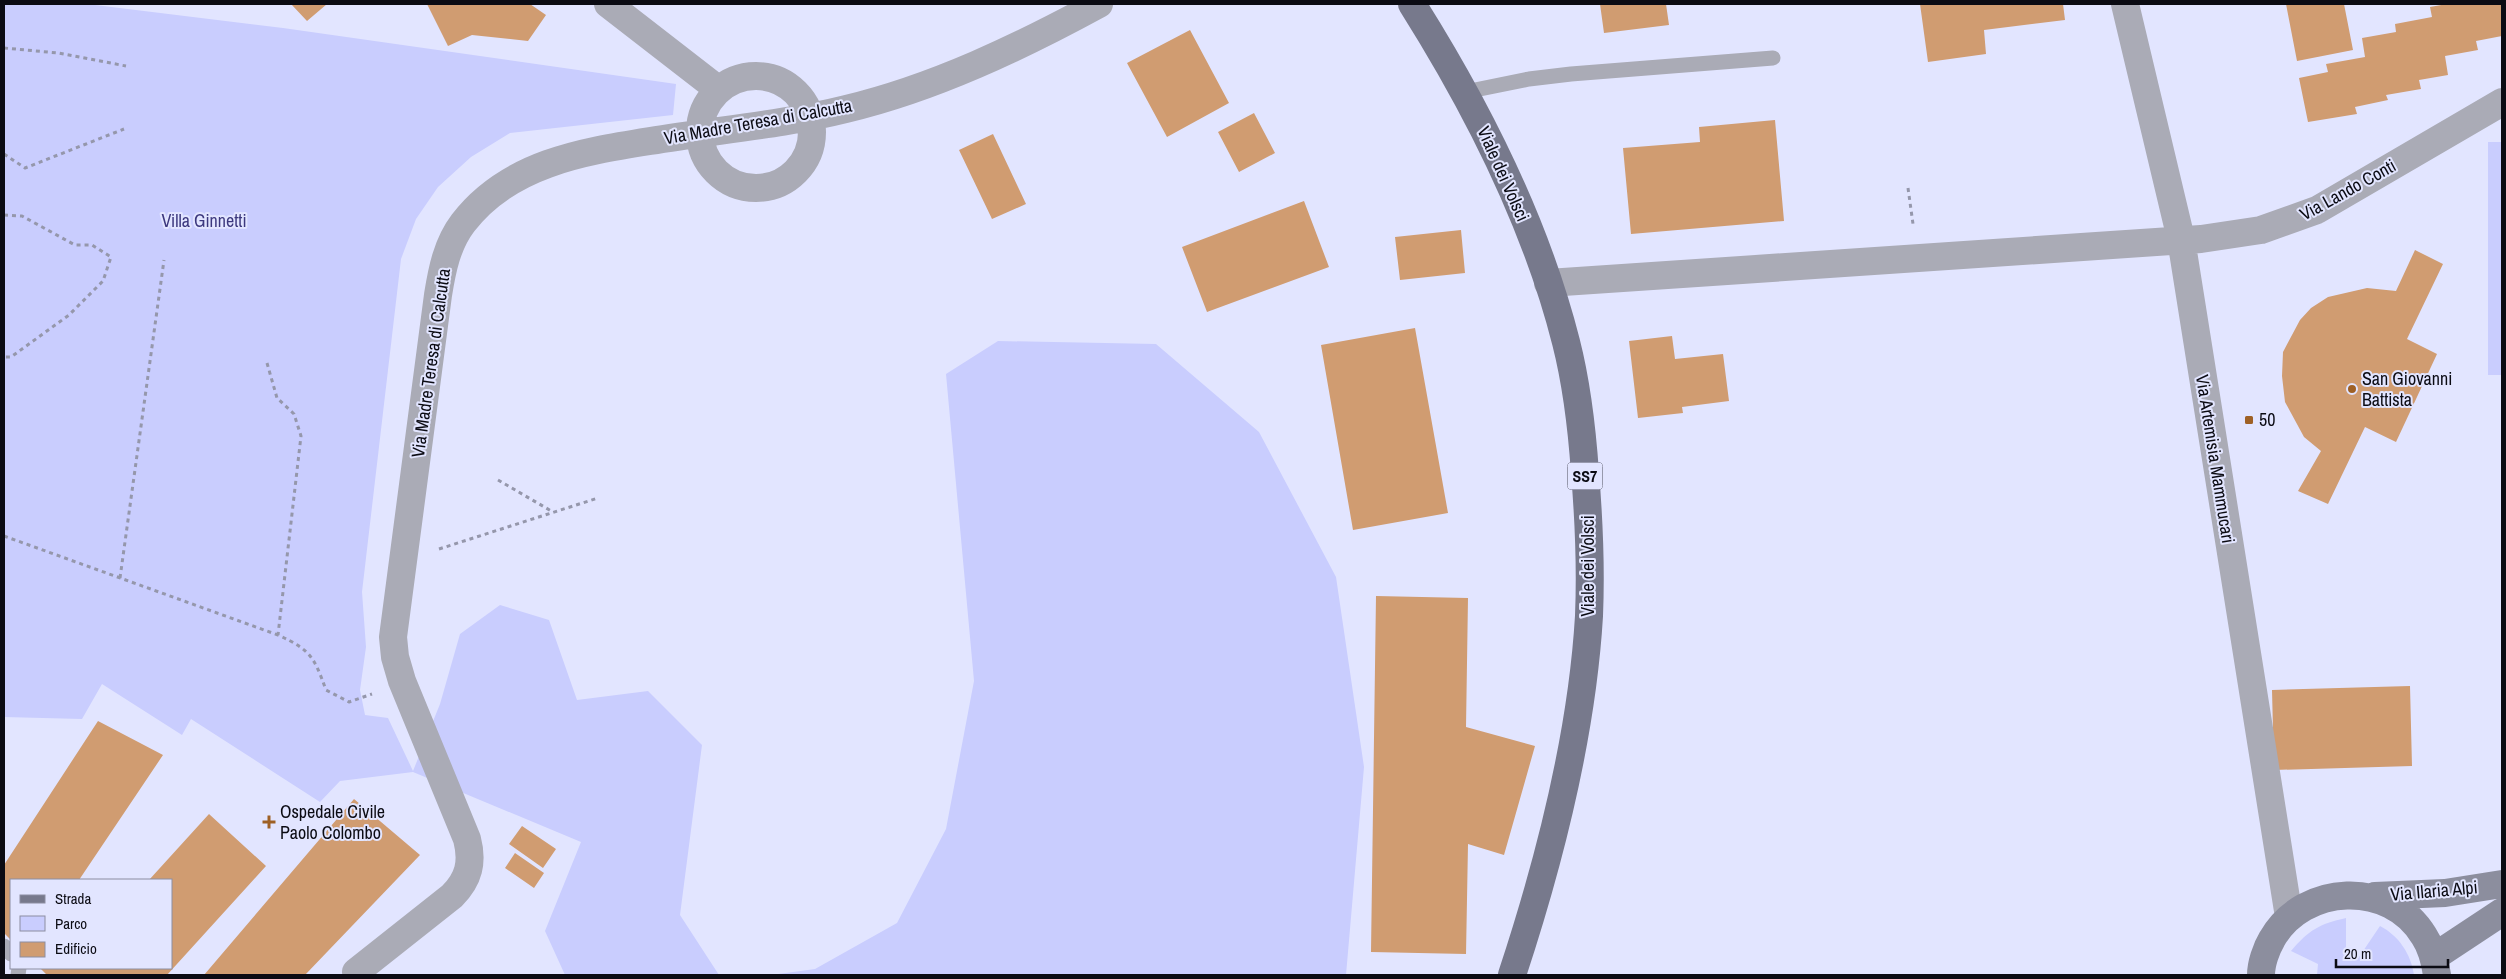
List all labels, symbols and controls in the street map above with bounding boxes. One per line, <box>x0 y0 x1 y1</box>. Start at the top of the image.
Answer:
street label: Via Madre Teresa di Calcutta <box>662 93 854 150</box>
street label: Viale dei Volsci <box>1471 122 1536 225</box>
street label: Via Lando Conti <box>2295 153 2400 226</box>
park label: Villa Ginnetti <box>161 208 247 233</box>
street label: Via Madre Teresa di Calcutta <box>405 267 456 459</box>
place label: San Giovanni Battista <box>2362 366 2452 412</box>
street label: Via Artemisia Mammucari <box>2190 373 2241 545</box>
marker: San Giovanni Battista <box>2346 383 2358 395</box>
place label: 50 <box>2259 407 2275 432</box>
marker: 50 <box>2243 414 2255 426</box>
road number: SS7 <box>1568 462 1602 490</box>
street label: Viale dei Volsci <box>1575 515 1600 617</box>
place label: Ospedale Civile Paolo Colombo <box>280 799 385 845</box>
marker: Ospedale Civile Paolo Colombo <box>262 815 276 829</box>
street label: Via Ilaria Alpi <box>2389 874 2479 907</box>
legend <box>10 879 172 969</box>
text: Strada <box>55 888 91 909</box>
text: Parco <box>55 913 87 934</box>
scale bar <box>2336 936 2448 968</box>
text: Edificio <box>55 938 97 959</box>
text: 20 m <box>2344 943 2371 964</box>

